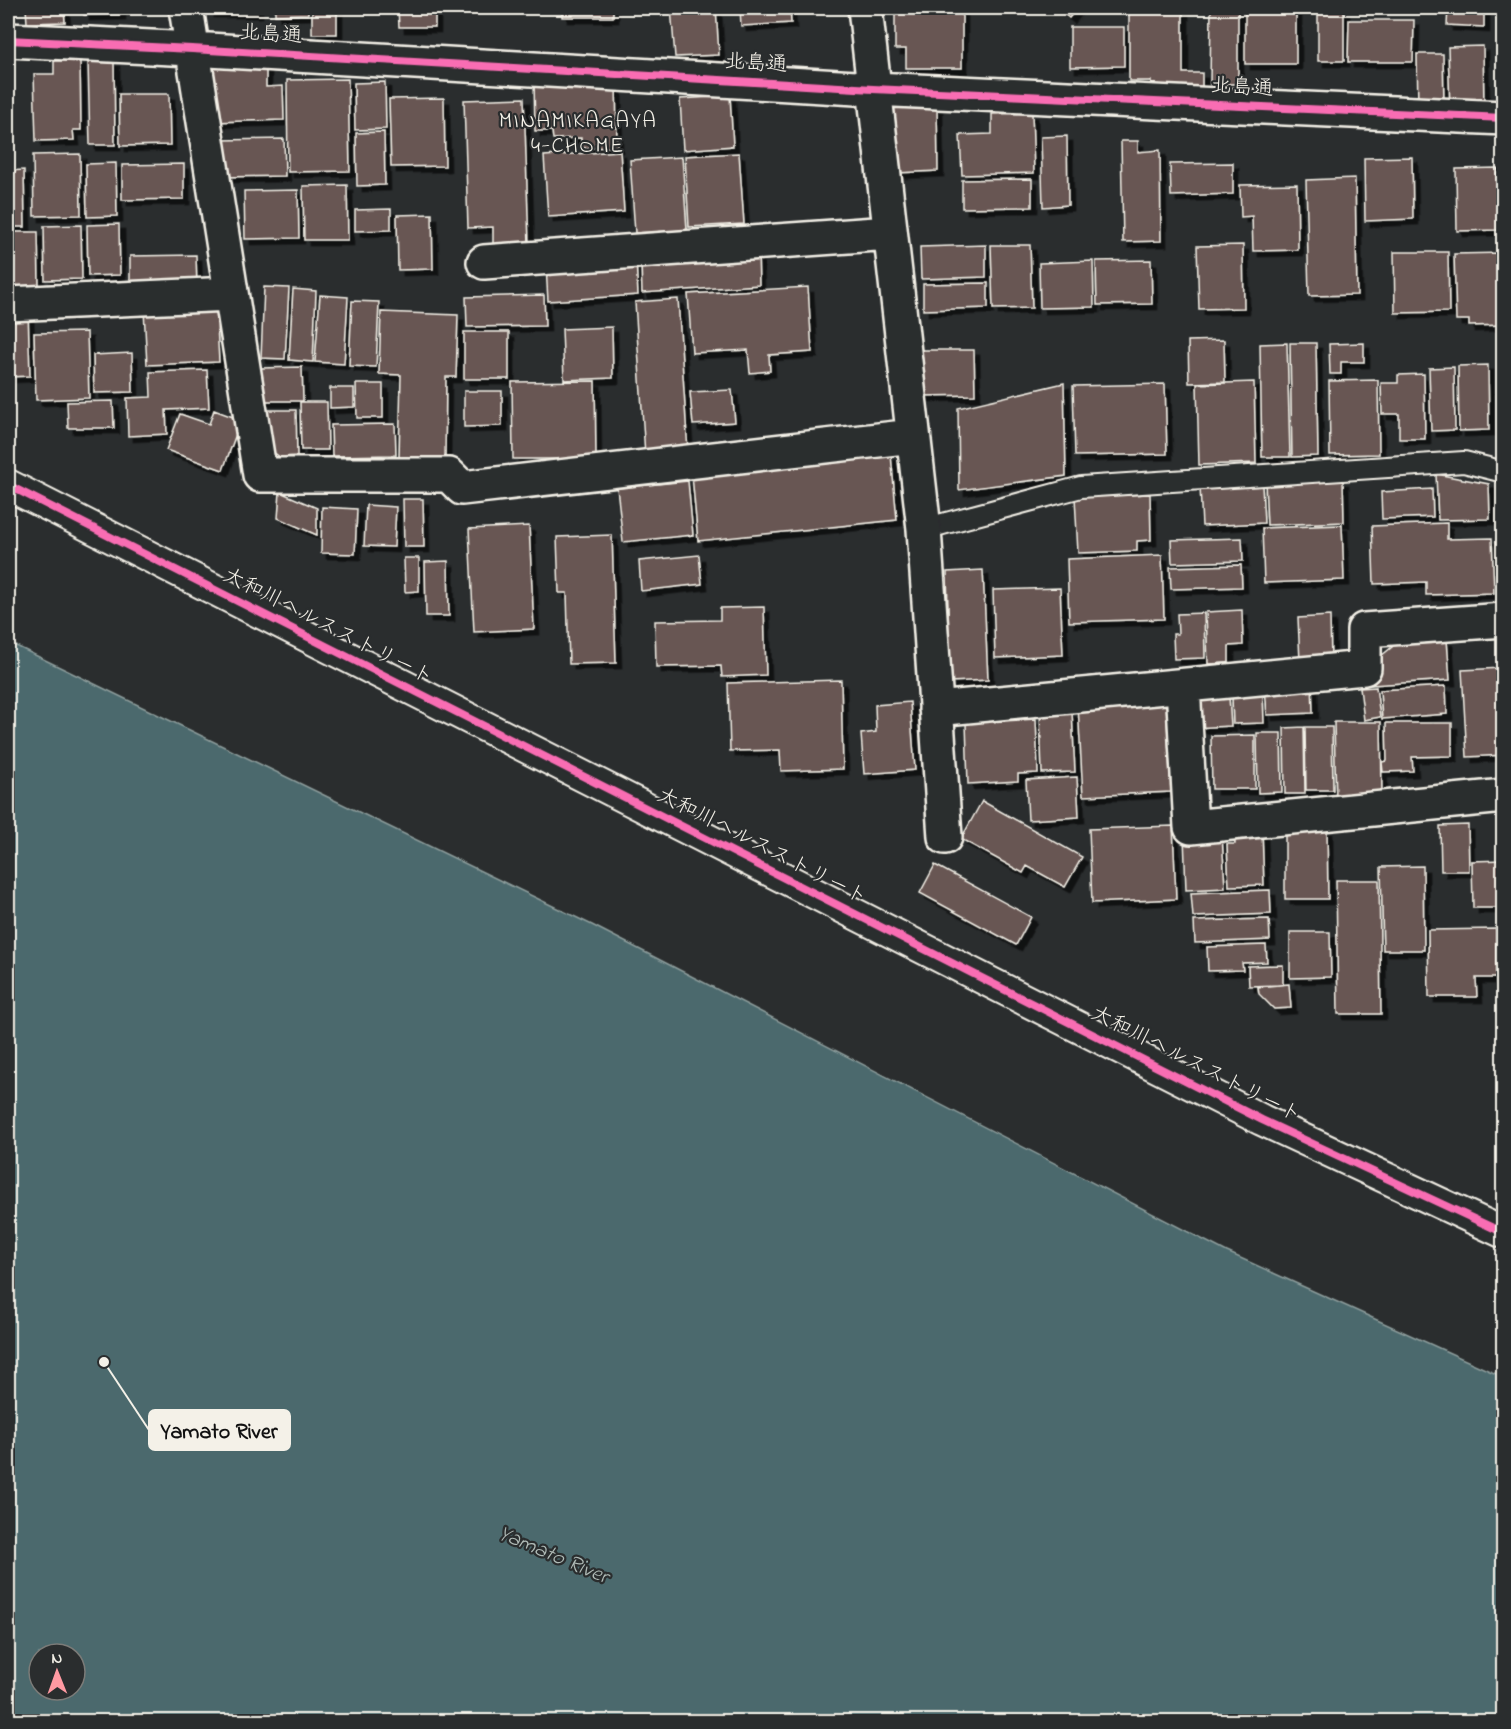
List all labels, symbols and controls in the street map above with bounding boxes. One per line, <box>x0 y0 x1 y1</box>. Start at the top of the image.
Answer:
street label: 北島通 <box>239 18 303 52</box>
street label: 北島通 <box>724 47 788 81</box>
street label: 北島通 <box>1210 71 1274 105</box>
district label: MINAMIKAGAYA 4-CHOME <box>499 106 657 163</box>
street label: 大和川ヘルスストリート <box>218 561 438 693</box>
street label: 大和川ヘルスストリート <box>652 781 872 913</box>
street label: 大和川ヘルスストリート <box>1086 999 1306 1131</box>
callout: Yamato River <box>149 1410 290 1450</box>
text: Yamato River <box>159 1417 279 1449</box>
water label: Yamato River <box>493 1518 616 1595</box>
north arrow <box>27 1642 87 1702</box>
text: N <box>51 1647 63 1671</box>

